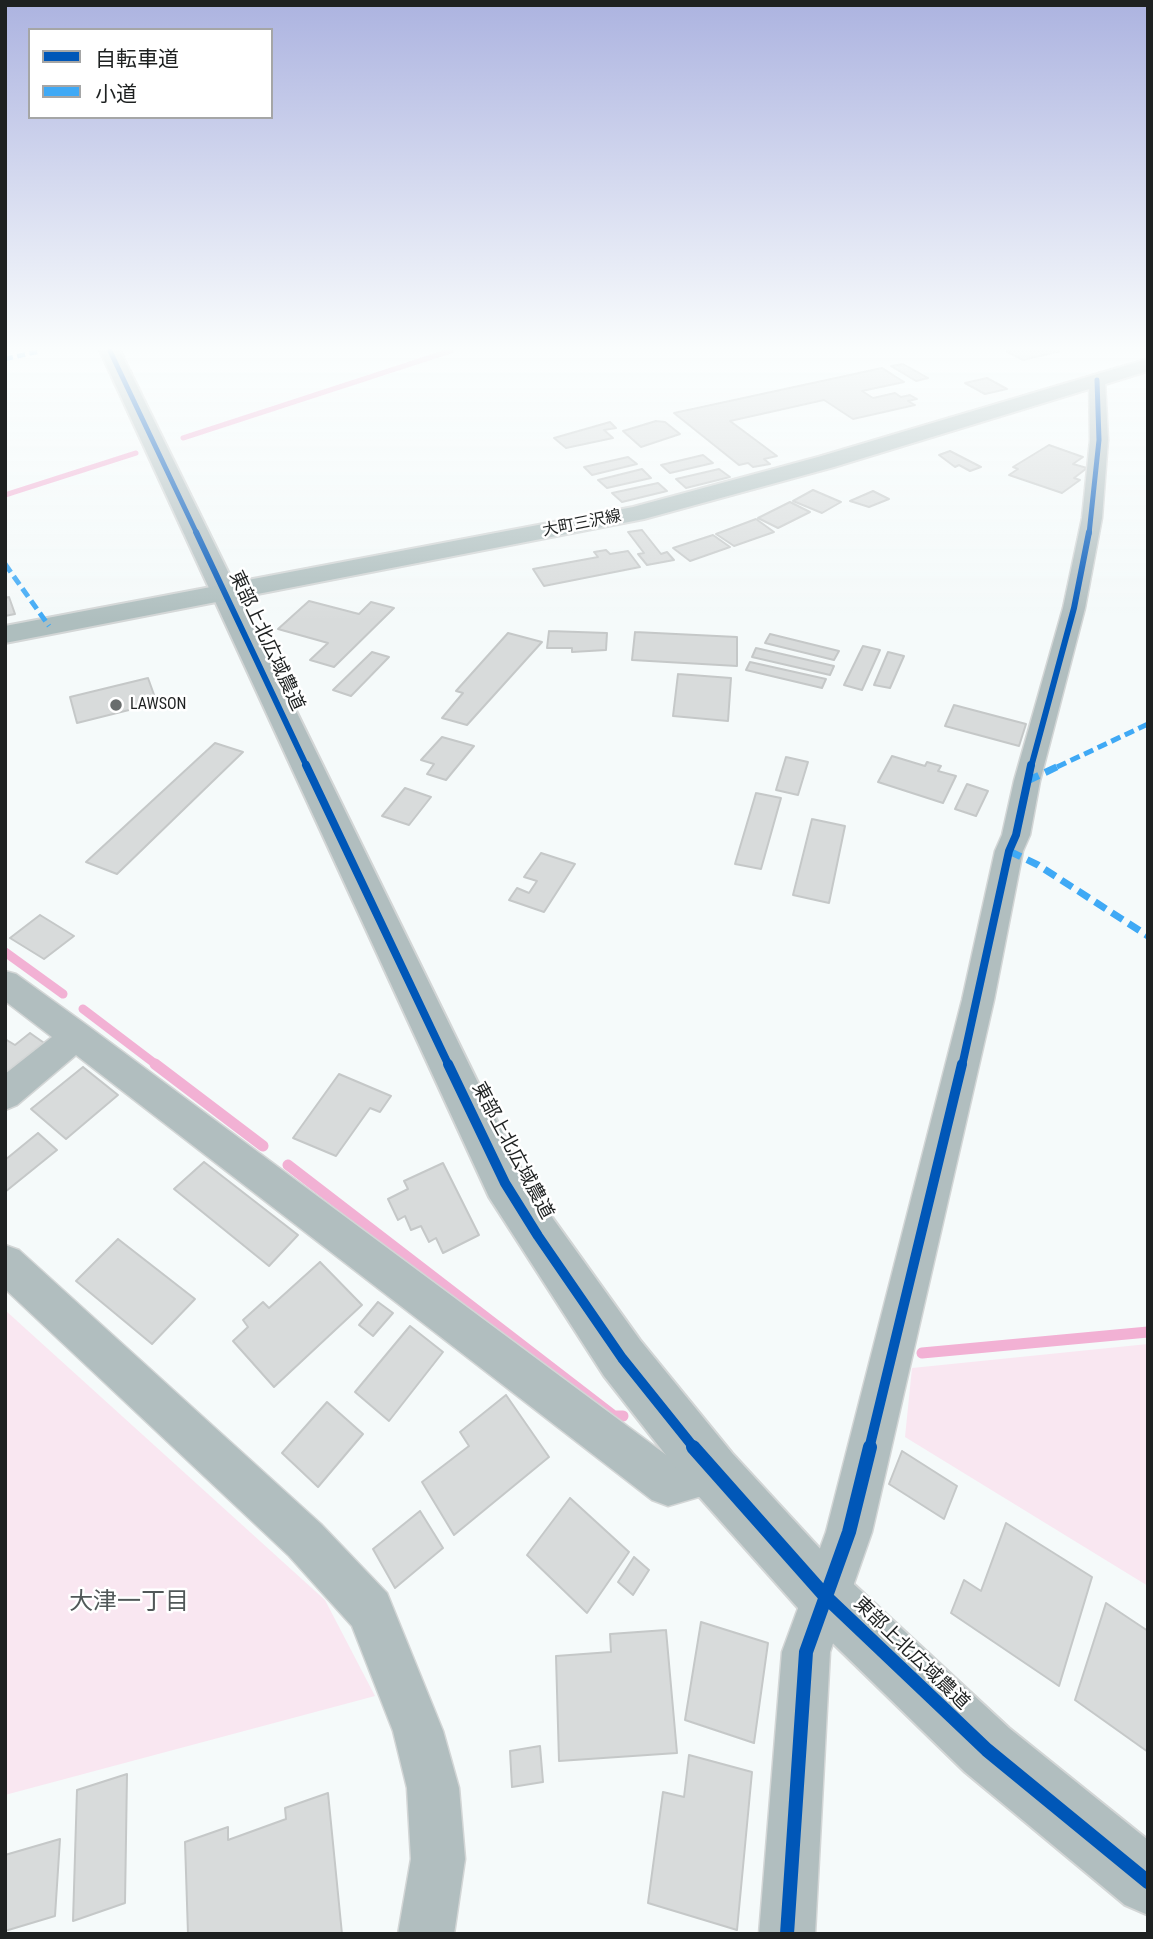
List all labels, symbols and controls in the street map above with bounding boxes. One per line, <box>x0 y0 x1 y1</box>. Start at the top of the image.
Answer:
legend <box>28 28 273 119</box>
text: 自転車道 <box>95 47 179 71</box>
text: 小道 <box>95 82 137 106</box>
street label: 大町三沢線 <box>541 507 623 541</box>
street label: 東部上北広域農道 <box>224 567 308 715</box>
place label: LAWSON <box>130 695 186 715</box>
marker: LAWSON <box>108 697 124 713</box>
street label: 東部上北広域農道 <box>466 1079 558 1223</box>
district label: 大津一丁目 <box>69 1589 189 1617</box>
street label: 東部上北広域農道 <box>848 1593 974 1715</box>

